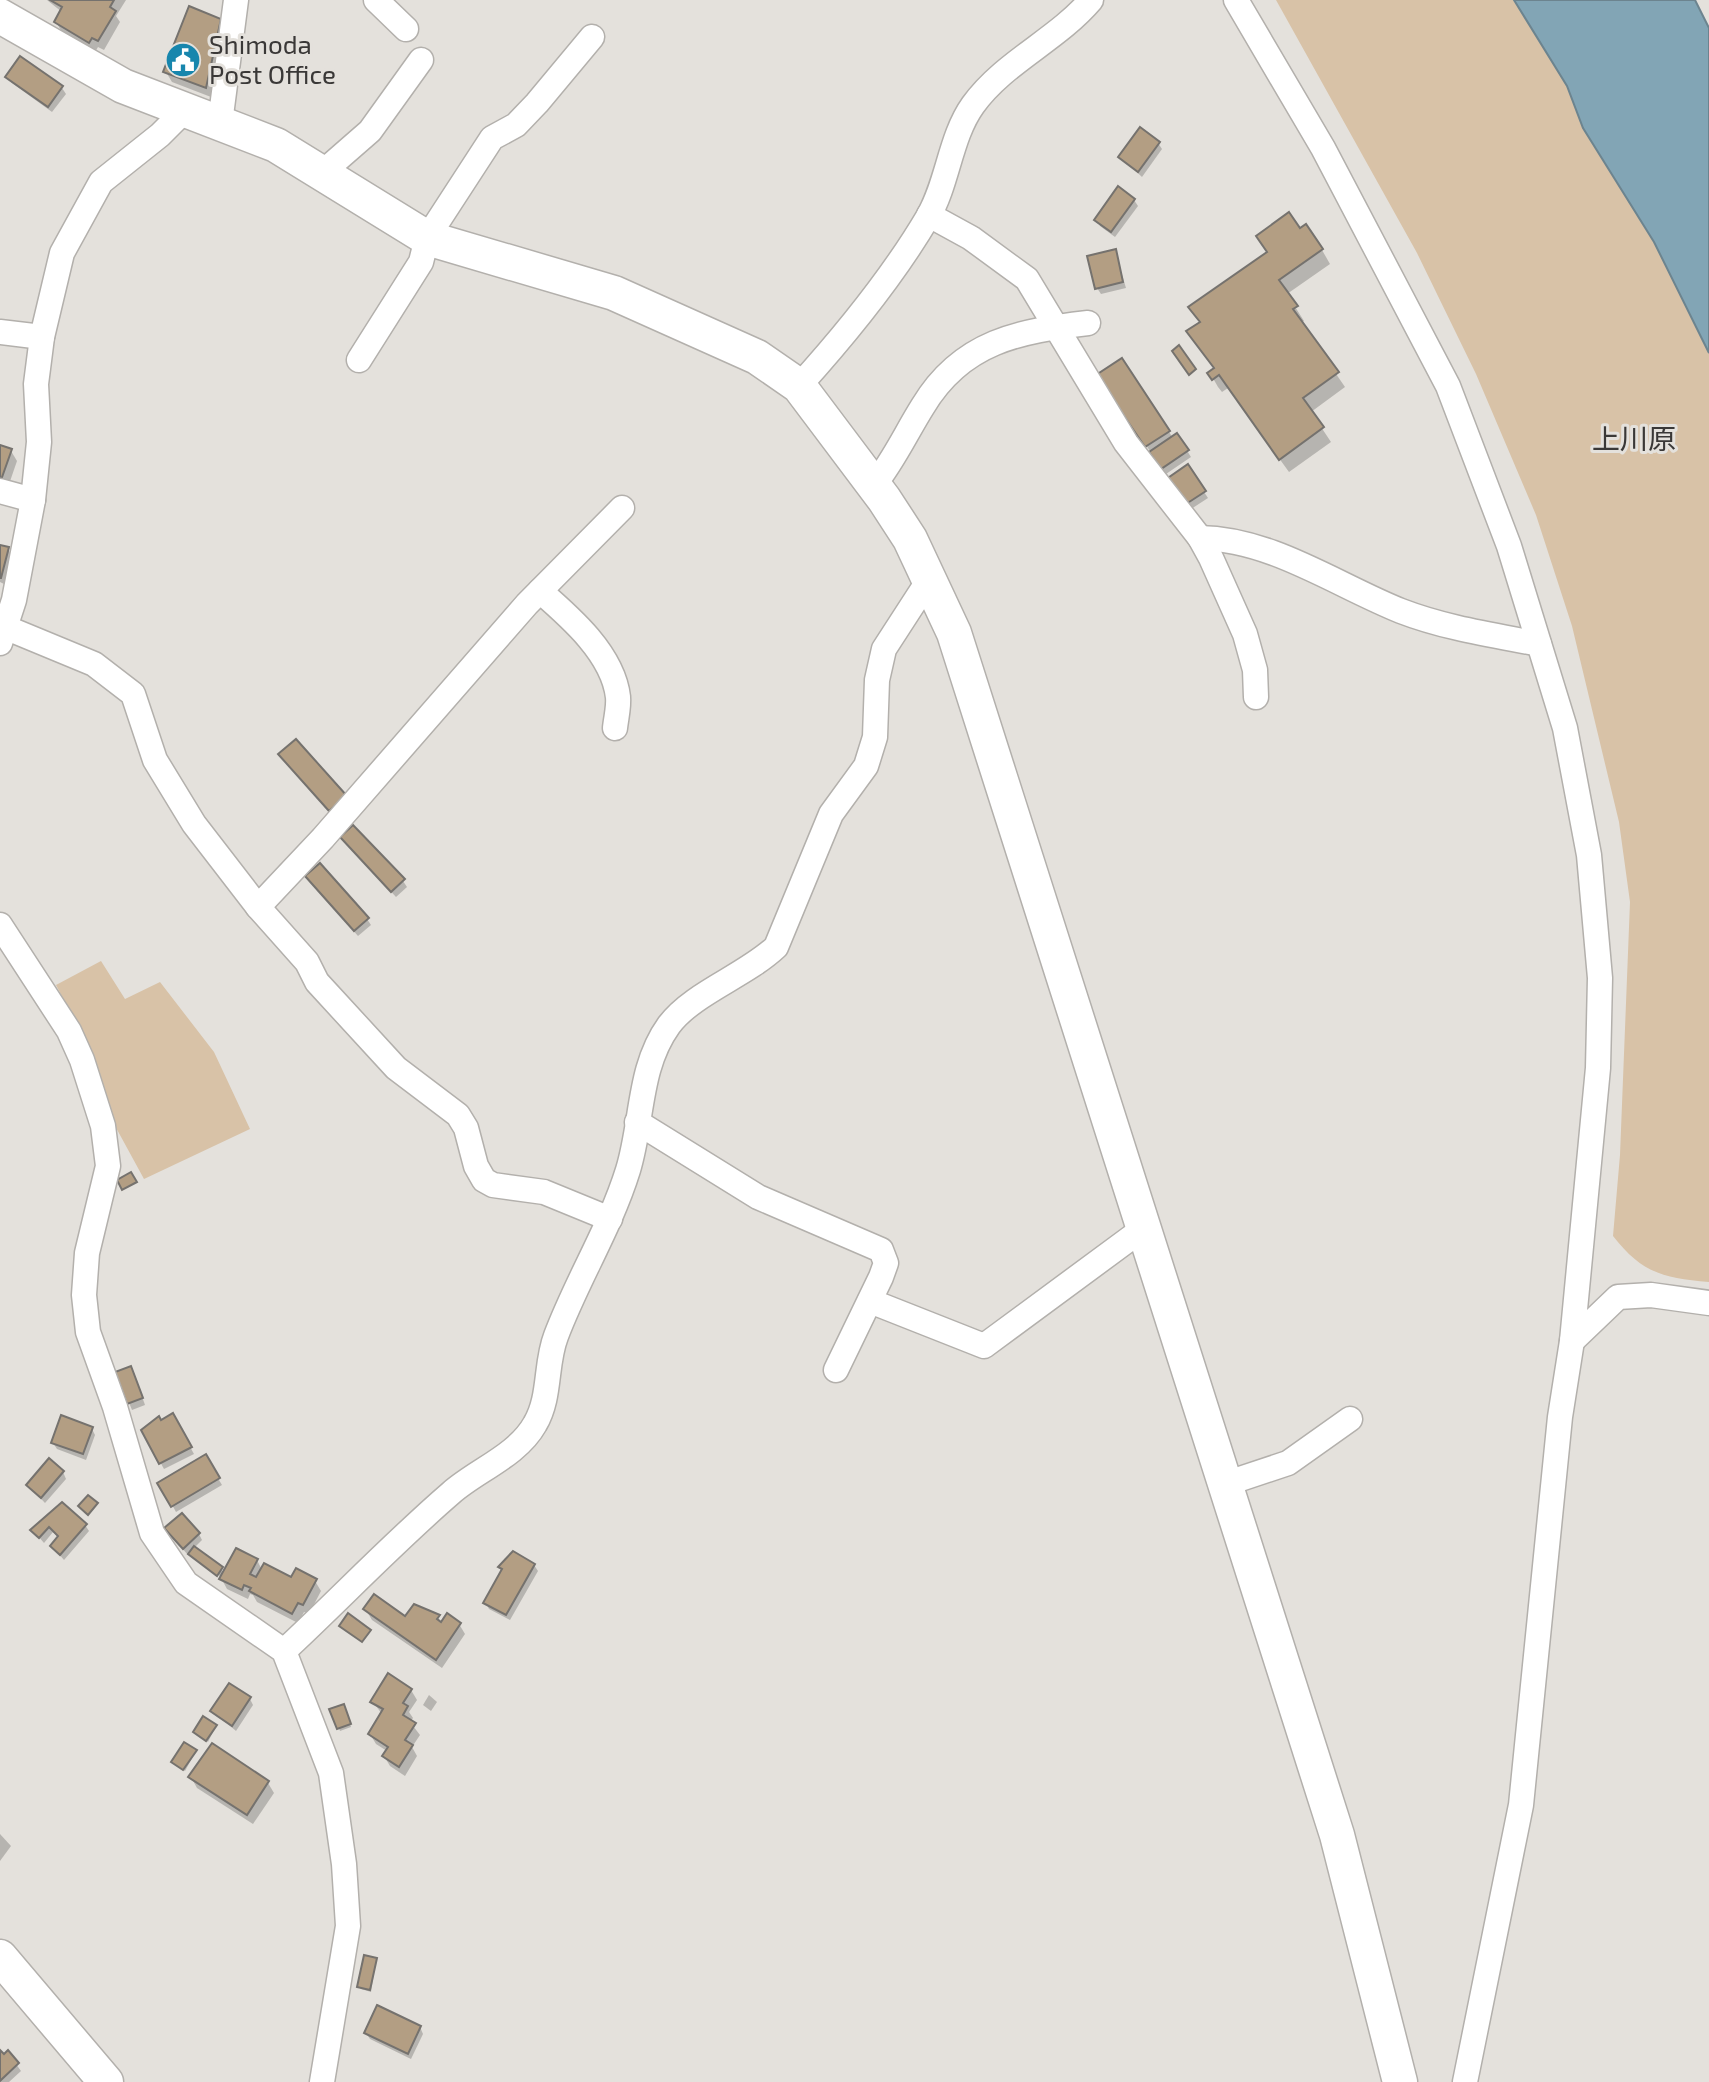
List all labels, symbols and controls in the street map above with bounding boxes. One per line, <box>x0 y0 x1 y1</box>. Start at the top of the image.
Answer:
place label: Shimoda Post Office <box>209 28 336 89</box>
public building icon: Shimoda Post Office <box>164 41 202 79</box>
district label: 上川原 <box>1592 421 1676 455</box>

